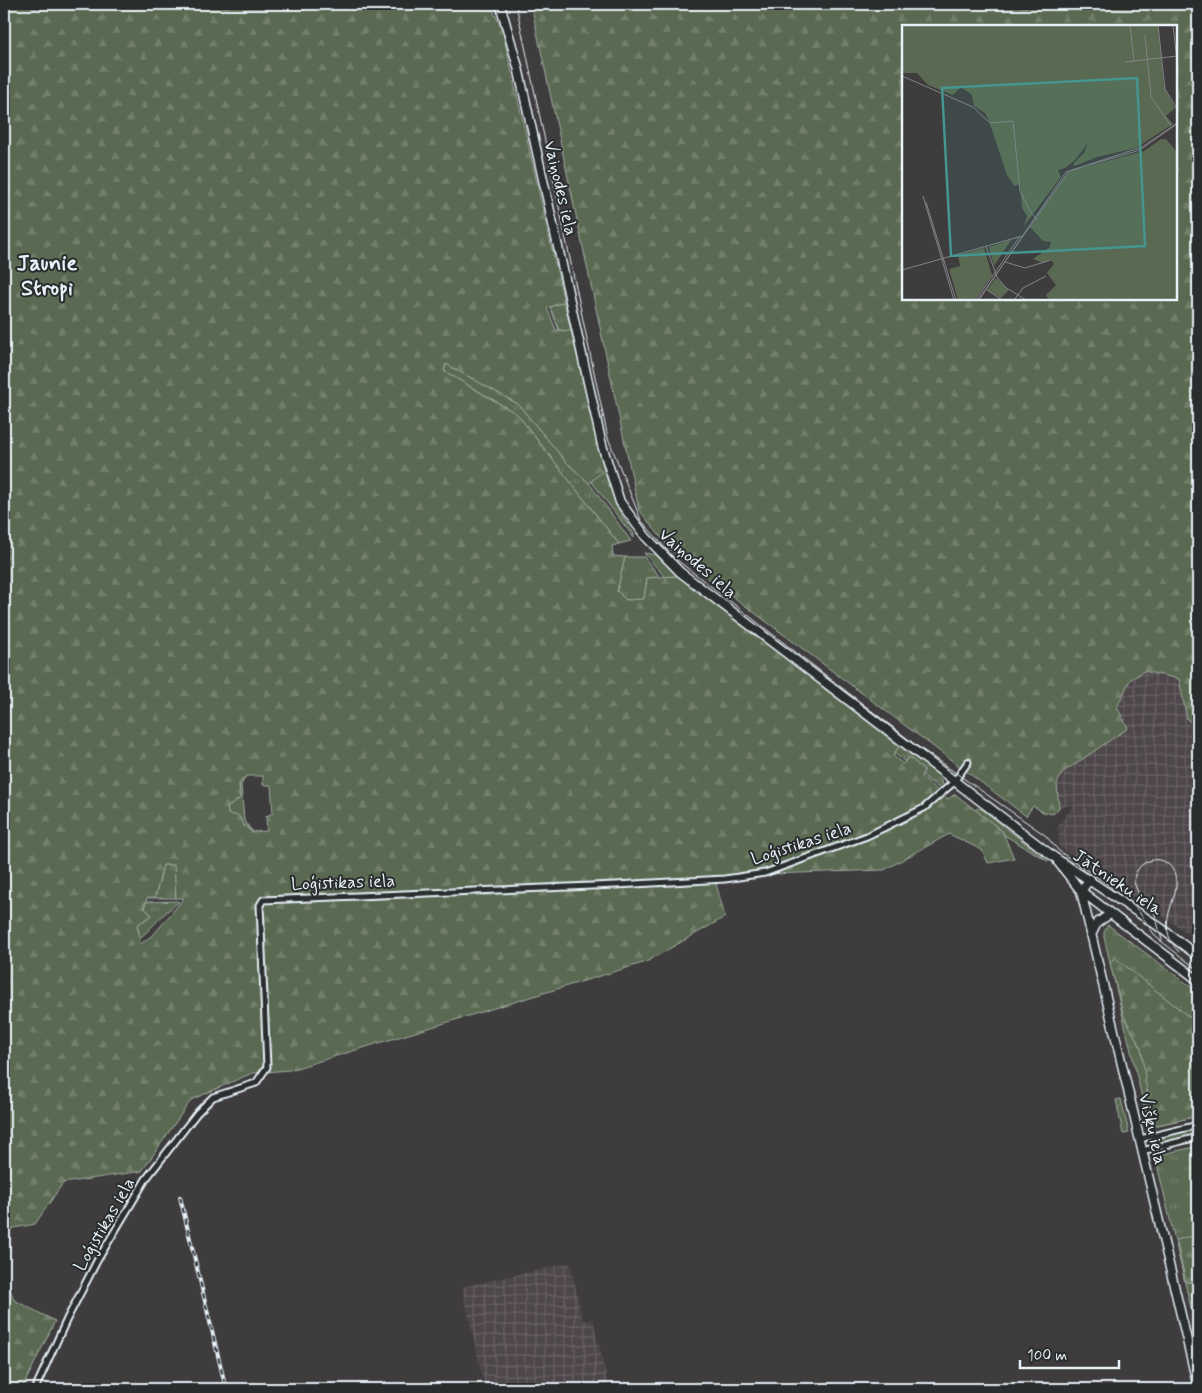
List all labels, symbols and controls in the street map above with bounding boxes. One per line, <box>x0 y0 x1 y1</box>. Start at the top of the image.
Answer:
inset map <box>902 25 1177 300</box>
street label: Vaiņodes iela <box>537 138 583 238</box>
district label: Jaunie Stropi <box>17 250 77 303</box>
street label: Vaiņodes iela <box>653 523 742 604</box>
street label: Loģistikas iela <box>748 816 855 871</box>
street label: Jātnieku iela <box>1068 844 1167 922</box>
street label: Loģistikas iela <box>291 869 396 897</box>
street label: Višķu iela <box>1132 1091 1172 1167</box>
street label: Loģistikas iela <box>68 1173 141 1276</box>
scale bar <box>1020 1338 1118 1370</box>
text: 100 m <box>1027 1346 1067 1366</box>

